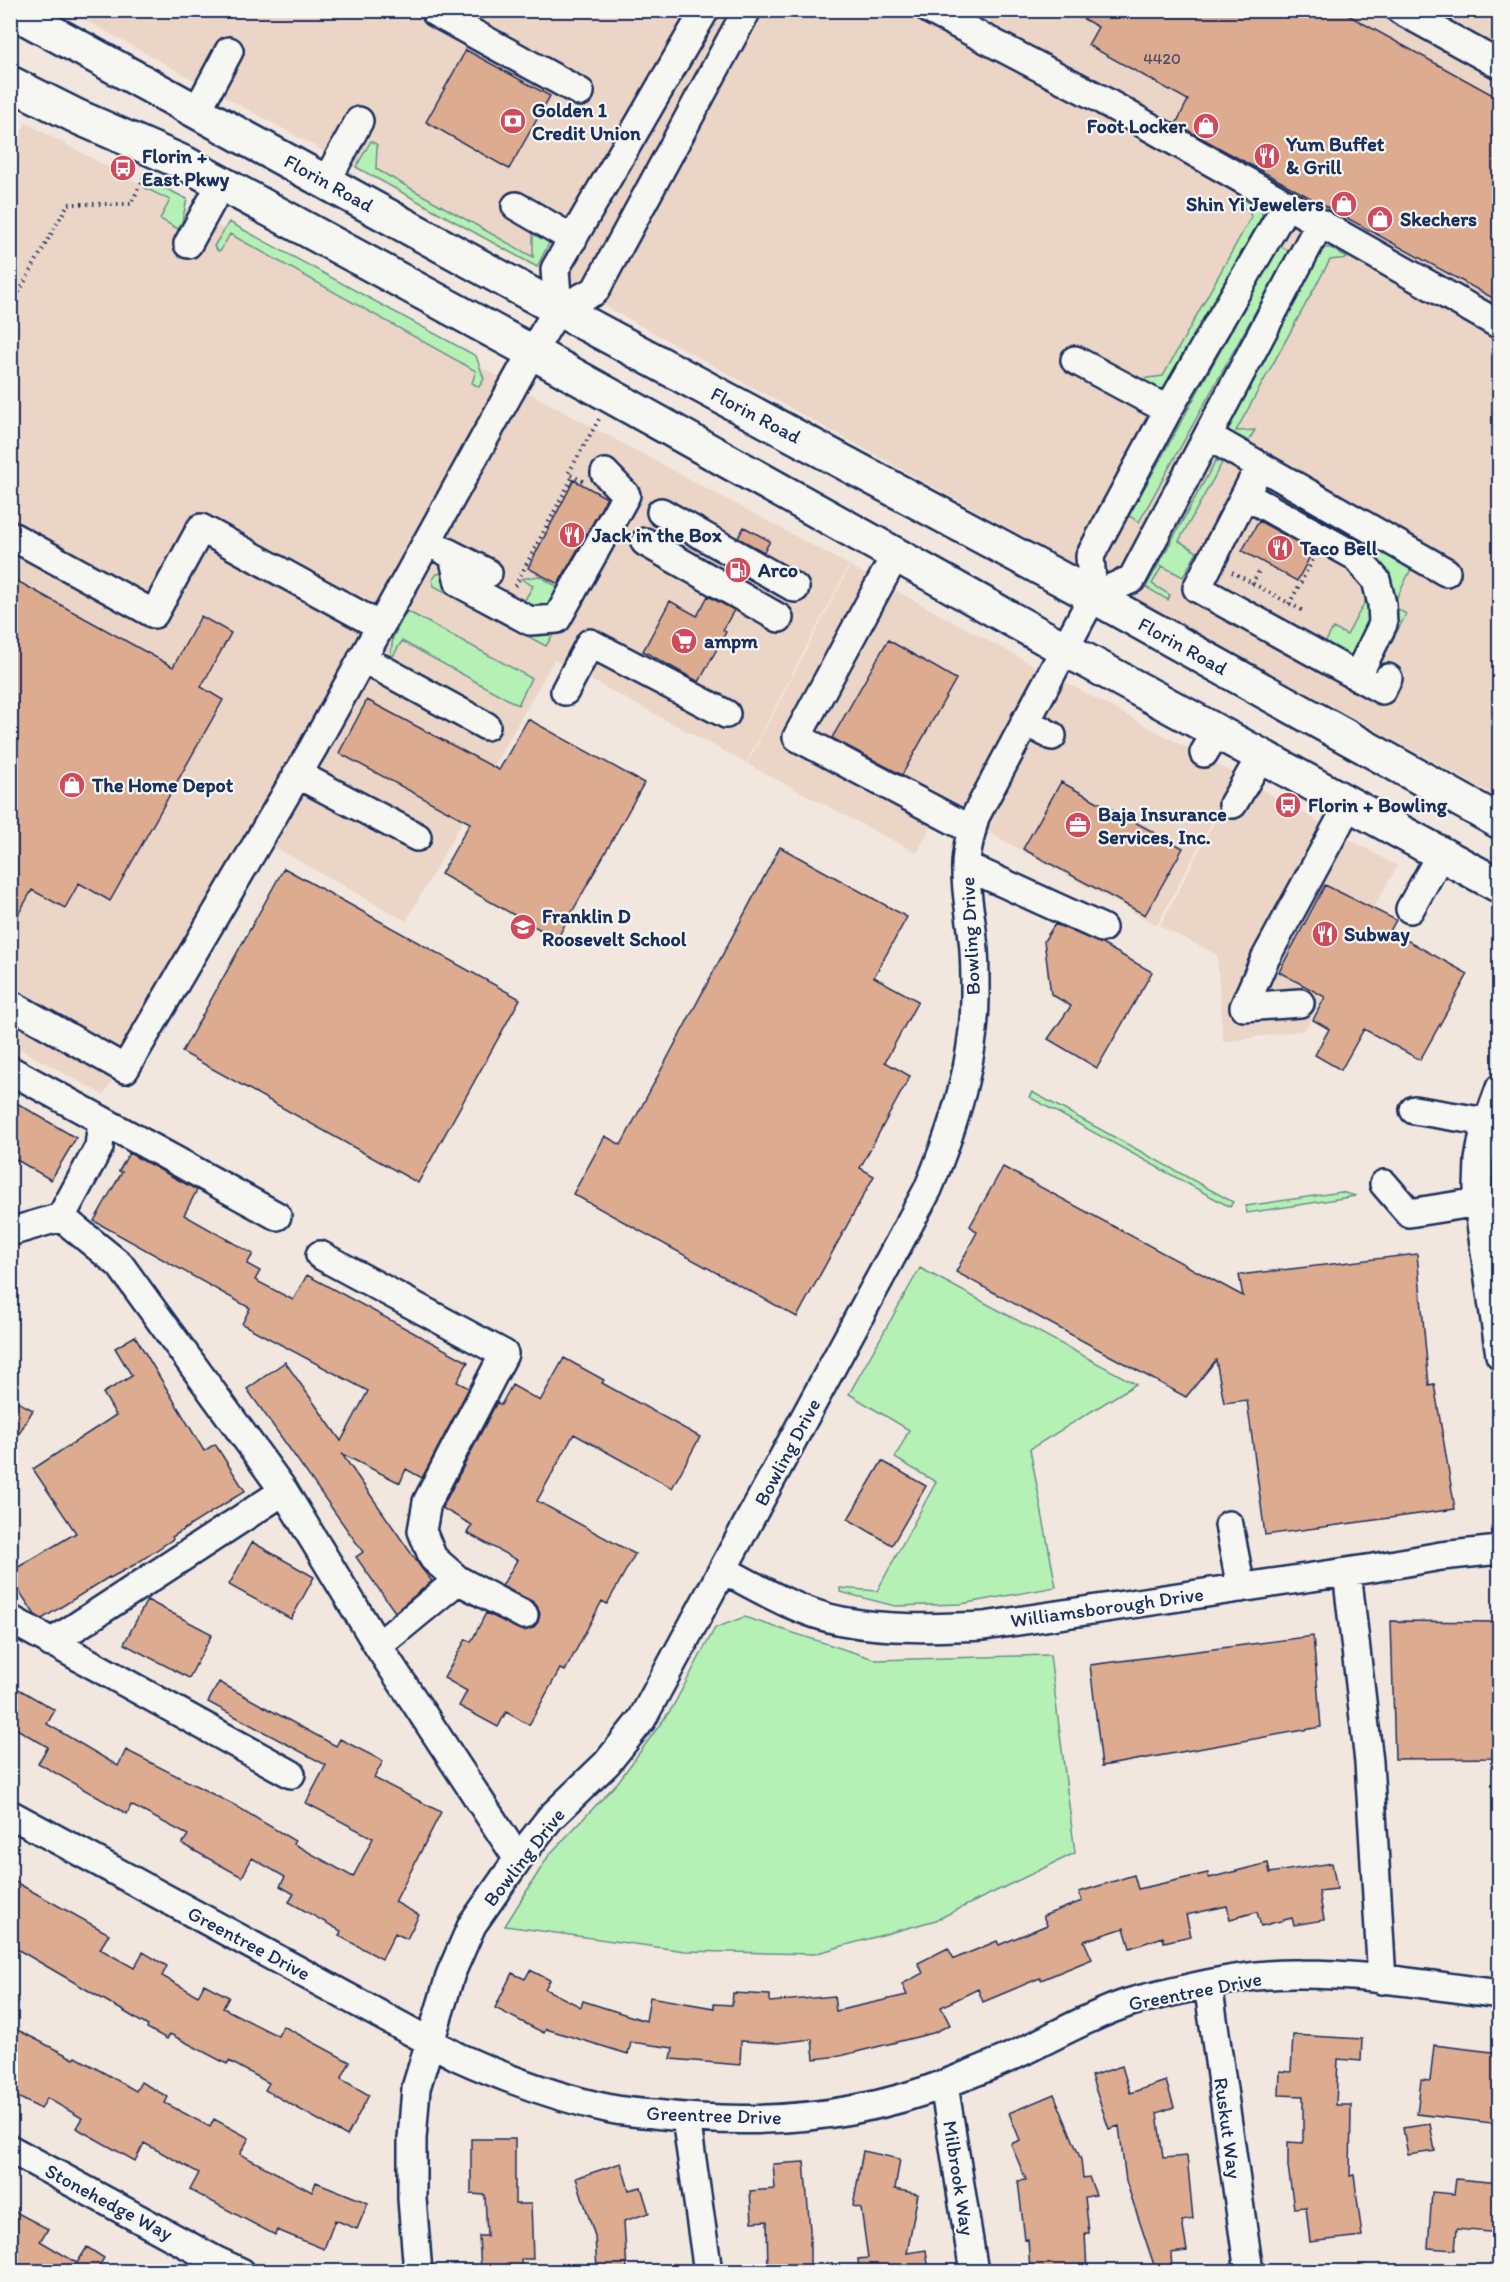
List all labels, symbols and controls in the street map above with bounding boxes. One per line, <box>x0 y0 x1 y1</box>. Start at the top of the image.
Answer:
house number: 4420 <box>1143 49 1181 68</box>
place label: Golden 1 Credit Union <box>532 98 641 145</box>
bank icon: Golden 1 Credit Union <box>498 106 528 136</box>
shop icon: Foot Locker <box>1191 111 1221 141</box>
place label: Foot Locker <box>1087 114 1187 138</box>
place label: Yum Buffet & Grill <box>1285 132 1385 179</box>
restaurant icon: Yum Buffet & Grill <box>1252 141 1282 171</box>
place label: Florin + East Pkwy <box>142 144 230 192</box>
street label: Florin Road <box>280 149 378 217</box>
bus stop icon: Florin + East Pkwy <box>108 153 138 183</box>
shop icon: Shin Yi Jewelers <box>1329 189 1359 219</box>
place label: Shin Yi Jewelers <box>1186 192 1324 216</box>
shop icon: Skechers <box>1365 204 1395 234</box>
place label: Skechers <box>1400 207 1477 231</box>
street label: Florin Road <box>707 381 805 449</box>
restaurant icon: Jack in the Box <box>557 520 587 550</box>
place label: Jack in the Box <box>591 523 723 547</box>
restaurant icon: Taco Bell <box>1265 533 1295 563</box>
place label: Taco Bell <box>1299 536 1378 560</box>
fuel station icon: Arco <box>723 555 753 585</box>
place label: Arco <box>757 558 798 582</box>
street label: Florin Road <box>1134 612 1232 680</box>
supermarket icon: ampm <box>669 626 699 656</box>
place label: ampm <box>704 629 758 654</box>
shop icon: The Home Depot <box>57 770 87 800</box>
place label: The Home Depot <box>91 773 234 798</box>
bus stop icon: Florin + Bowling <box>1273 790 1303 820</box>
place label: Florin + Bowling <box>1308 793 1448 818</box>
place label: Baja Insurance Services, Inc. <box>1098 802 1227 849</box>
office icon: Baja Insurance Services, Inc. <box>1063 810 1093 840</box>
street label: Bowling Drive <box>955 876 985 996</box>
place label: Franklin D Roosevelt School <box>542 904 687 951</box>
school or university icon: Franklin D Roosevelt School <box>508 912 538 942</box>
restaurant icon: Subway <box>1310 919 1340 949</box>
place label: Subway <box>1344 922 1410 947</box>
street label: Bowling Drive <box>749 1394 825 1510</box>
street label: Williamsborough Drive <box>1009 1582 1205 1632</box>
street label: Bowling Drive <box>478 1803 570 1911</box>
street label: Greentree Drive <box>184 1901 314 1985</box>
street label: Greentree Drive <box>1126 1966 1264 2016</box>
street label: Ruskut Way <box>1209 2076 1247 2181</box>
street label: Greentree Drive <box>646 2101 782 2129</box>
street label: Milbrook Way <box>938 2119 980 2238</box>
street label: Stonehedge Way <box>41 2158 177 2246</box>

